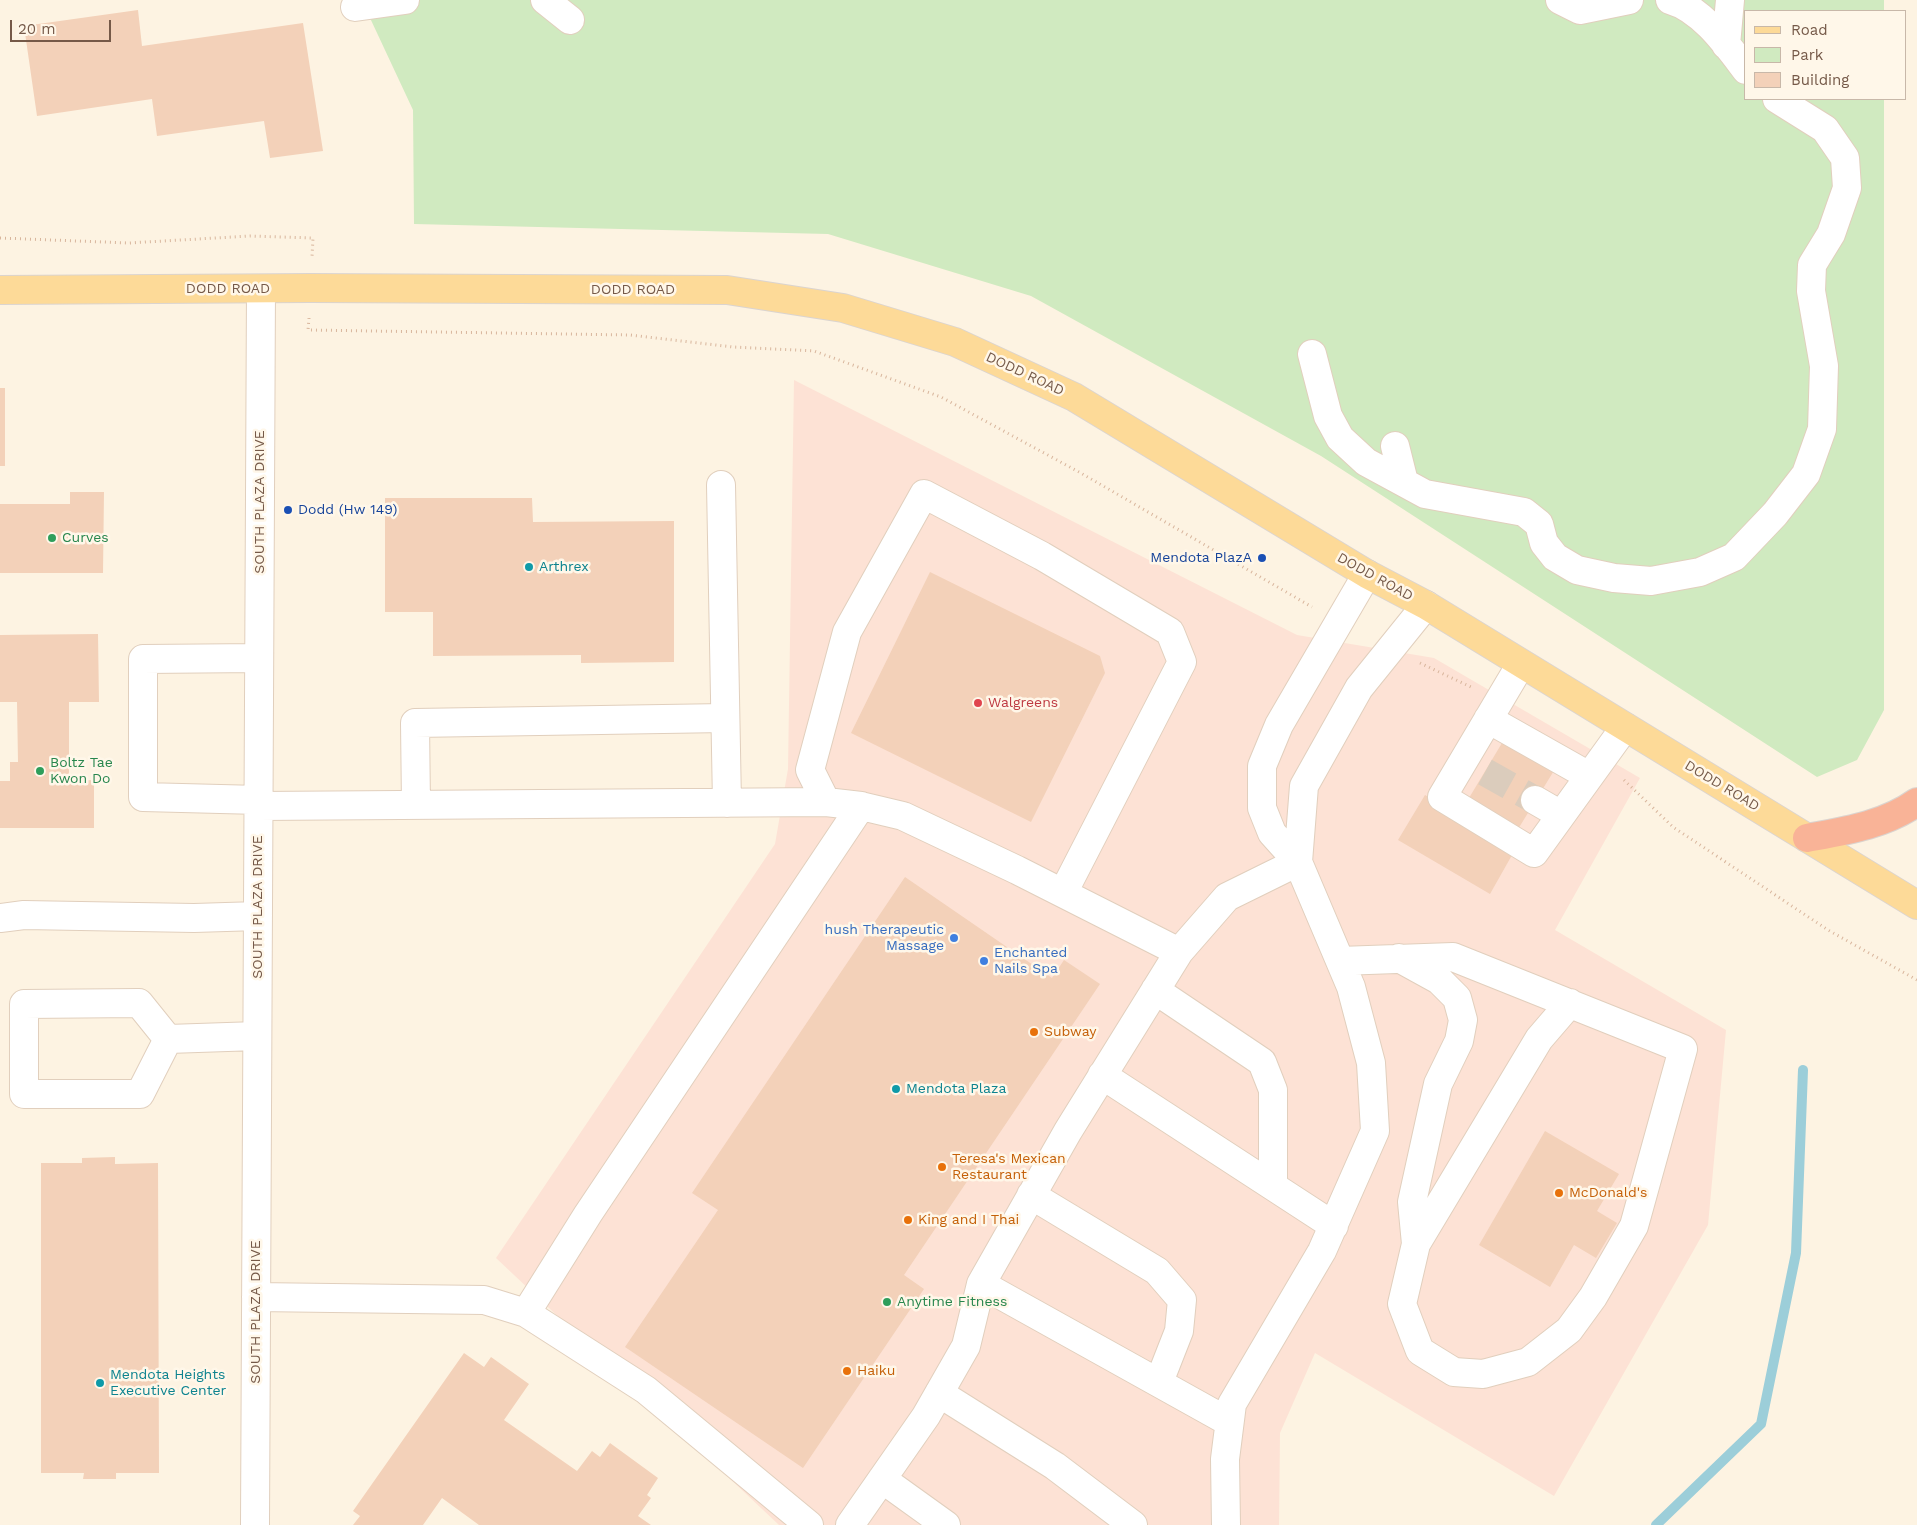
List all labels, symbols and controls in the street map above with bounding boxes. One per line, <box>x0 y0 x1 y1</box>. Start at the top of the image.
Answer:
scale bar <box>12 10 114 42</box>
legend <box>1744 10 1907 100</box>
text: 20 m <box>18 20 56 38</box>
text: Road <box>1791 21 1828 39</box>
text: Park <box>1791 46 1823 64</box>
text: Building <box>1791 71 1849 89</box>
street label: DODD ROAD <box>186 281 270 297</box>
street label: DODD ROAD <box>591 282 675 298</box>
street label: DODD ROAD <box>983 349 1067 399</box>
street label: SOUTH PLAZA DRIVE <box>252 430 268 574</box>
place label: Dodd (Hw 149) <box>298 502 397 518</box>
marker: Dodd (Hw 149) <box>282 504 294 516</box>
place label: Curves <box>62 530 109 546</box>
marker: Curves <box>46 532 58 544</box>
street label: DODD ROAD <box>1334 549 1416 605</box>
place label: Mendota PlazA <box>1150 550 1252 566</box>
marker: Mendota PlazA <box>1256 552 1268 564</box>
place label: Arthrex <box>539 559 589 575</box>
marker: Arthrex <box>523 561 535 573</box>
place label: Walgreens <box>988 695 1058 711</box>
marker: Walgreens <box>972 697 984 709</box>
place label: Boltz Tae Kwon Do <box>50 755 113 788</box>
street label: DODD ROAD <box>1682 757 1762 815</box>
marker: Boltz Tae Kwon Do <box>34 765 46 777</box>
street label: SOUTH PLAZA DRIVE <box>250 835 266 979</box>
place label: hush Therapeutic Massage <box>825 922 944 954</box>
marker: hush Therapeutic Massage <box>948 932 960 944</box>
place label: Enchanted Nails Spa <box>994 945 1067 978</box>
marker: Enchanted Nails Spa <box>978 955 990 967</box>
place label: Subway <box>1044 1024 1096 1040</box>
marker: Subway <box>1028 1026 1040 1038</box>
place label: Mendota Plaza <box>906 1081 1006 1097</box>
marker: Mendota Plaza <box>890 1083 902 1095</box>
place label: Teresa's Mexican Restaurant <box>952 1151 1066 1184</box>
marker: Teresa's Mexican Restaurant <box>936 1161 948 1173</box>
place label: McDonald's <box>1569 1185 1647 1201</box>
marker: McDonald's <box>1553 1187 1565 1199</box>
place label: King and I Thai <box>918 1212 1019 1228</box>
marker: King and I Thai <box>902 1214 914 1226</box>
street label: SOUTH PLAZA DRIVE <box>248 1240 264 1384</box>
place label: Anytime Fitness <box>897 1294 1007 1310</box>
marker: Anytime Fitness <box>881 1296 893 1308</box>
place label: Haiku <box>857 1363 895 1379</box>
marker: Haiku <box>841 1365 853 1377</box>
place label: Mendota Heights Executive Center <box>110 1367 226 1400</box>
marker: Mendota Heights Executive Center <box>94 1377 106 1389</box>

